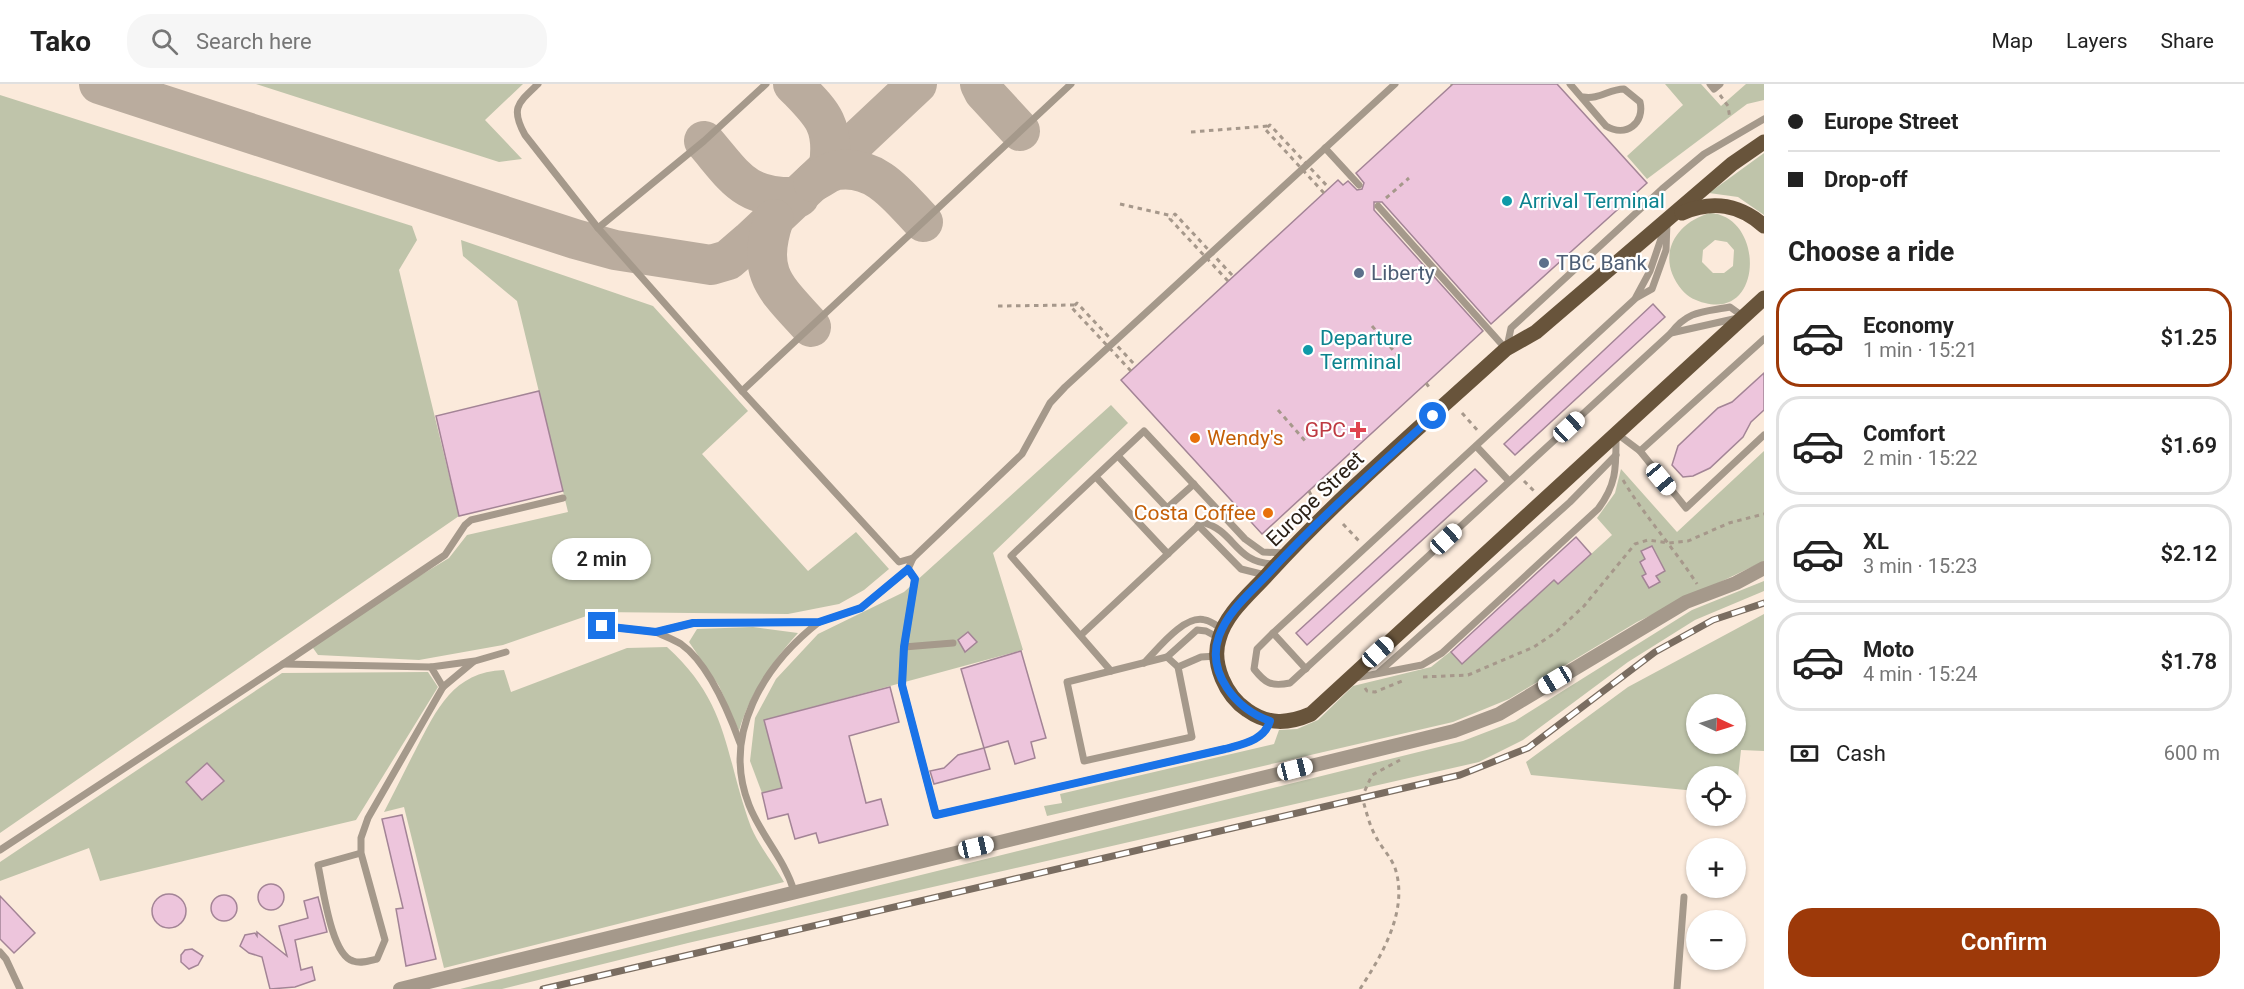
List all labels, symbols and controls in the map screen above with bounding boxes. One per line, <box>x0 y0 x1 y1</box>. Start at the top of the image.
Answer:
search box <box>127 14 547 68</box>
text: Tako <box>30 25 91 58</box>
icon: search <box>148 25 181 58</box>
text: Search here <box>196 29 312 54</box>
text: Map <box>1991 29 2033 53</box>
text: Layers <box>2066 29 2127 53</box>
text: Share <box>2160 29 2214 53</box>
text: Europe Street <box>1824 109 1958 134</box>
text: Drop-off <box>1824 167 1908 192</box>
place label: Arrival Terminal <box>1519 189 1665 213</box>
marker: Arrival Terminal <box>1500 194 1514 208</box>
text: Choose a ride <box>1788 236 1954 268</box>
place label: TBC Bank <box>1556 251 1648 275</box>
marker: TBC Bank <box>1537 256 1551 270</box>
place label: Liberty <box>1371 261 1435 285</box>
marker: Liberty <box>1352 266 1366 280</box>
icon: car <box>1791 311 1845 365</box>
text: Economy <box>1863 313 1954 338</box>
text: $1.25 <box>2160 325 2217 350</box>
place label: Departure Terminal <box>1320 326 1412 374</box>
text: 1 min · 15:21 <box>1863 338 1978 362</box>
marker: Departure Terminal <box>1301 343 1315 357</box>
route start <box>1419 402 1446 429</box>
car <box>1550 408 1588 446</box>
place label: GPC <box>1305 418 1346 442</box>
icon: car <box>1791 419 1845 473</box>
text: Comfort <box>1863 421 1945 446</box>
marker: GPC <box>1351 423 1365 437</box>
place label: Wendy's <box>1207 426 1284 450</box>
marker: Wendy's <box>1188 431 1202 445</box>
text: $1.69 <box>2160 433 2217 458</box>
text: 2 min · 15:22 <box>1863 446 1978 470</box>
street label: Europe Street <box>1261 447 1369 551</box>
car <box>1643 459 1679 499</box>
place label: Costa Coffee <box>1134 501 1256 525</box>
marker: Costa Coffee <box>1261 506 1275 520</box>
car <box>1427 520 1465 558</box>
icon: car <box>1791 527 1845 581</box>
text: XL <box>1863 529 1889 554</box>
callout: 2 min <box>552 539 652 581</box>
text: $2.12 <box>2160 541 2217 566</box>
text: 2 min <box>576 547 627 571</box>
text: 3 min · 15:23 <box>1863 554 1978 578</box>
route end <box>588 612 615 639</box>
car <box>1359 633 1397 671</box>
icon: car <box>1791 635 1845 689</box>
text: Moto <box>1863 637 1914 662</box>
text: $1.78 <box>2160 649 2217 674</box>
text: 4 min · 15:24 <box>1863 662 1978 686</box>
car <box>1535 663 1575 697</box>
north arrow <box>1686 694 1746 754</box>
map controls <box>1686 694 1746 970</box>
icon: cash <box>1788 737 1821 770</box>
text: Cash <box>1836 741 1886 766</box>
text: 600 m <box>2164 741 2220 765</box>
car <box>1275 756 1315 782</box>
button: locate <box>1686 766 1746 826</box>
car <box>956 834 996 860</box>
button: + <box>1686 838 1746 898</box>
button: Confirm <box>1788 908 2220 977</box>
button: − <box>1686 910 1746 970</box>

